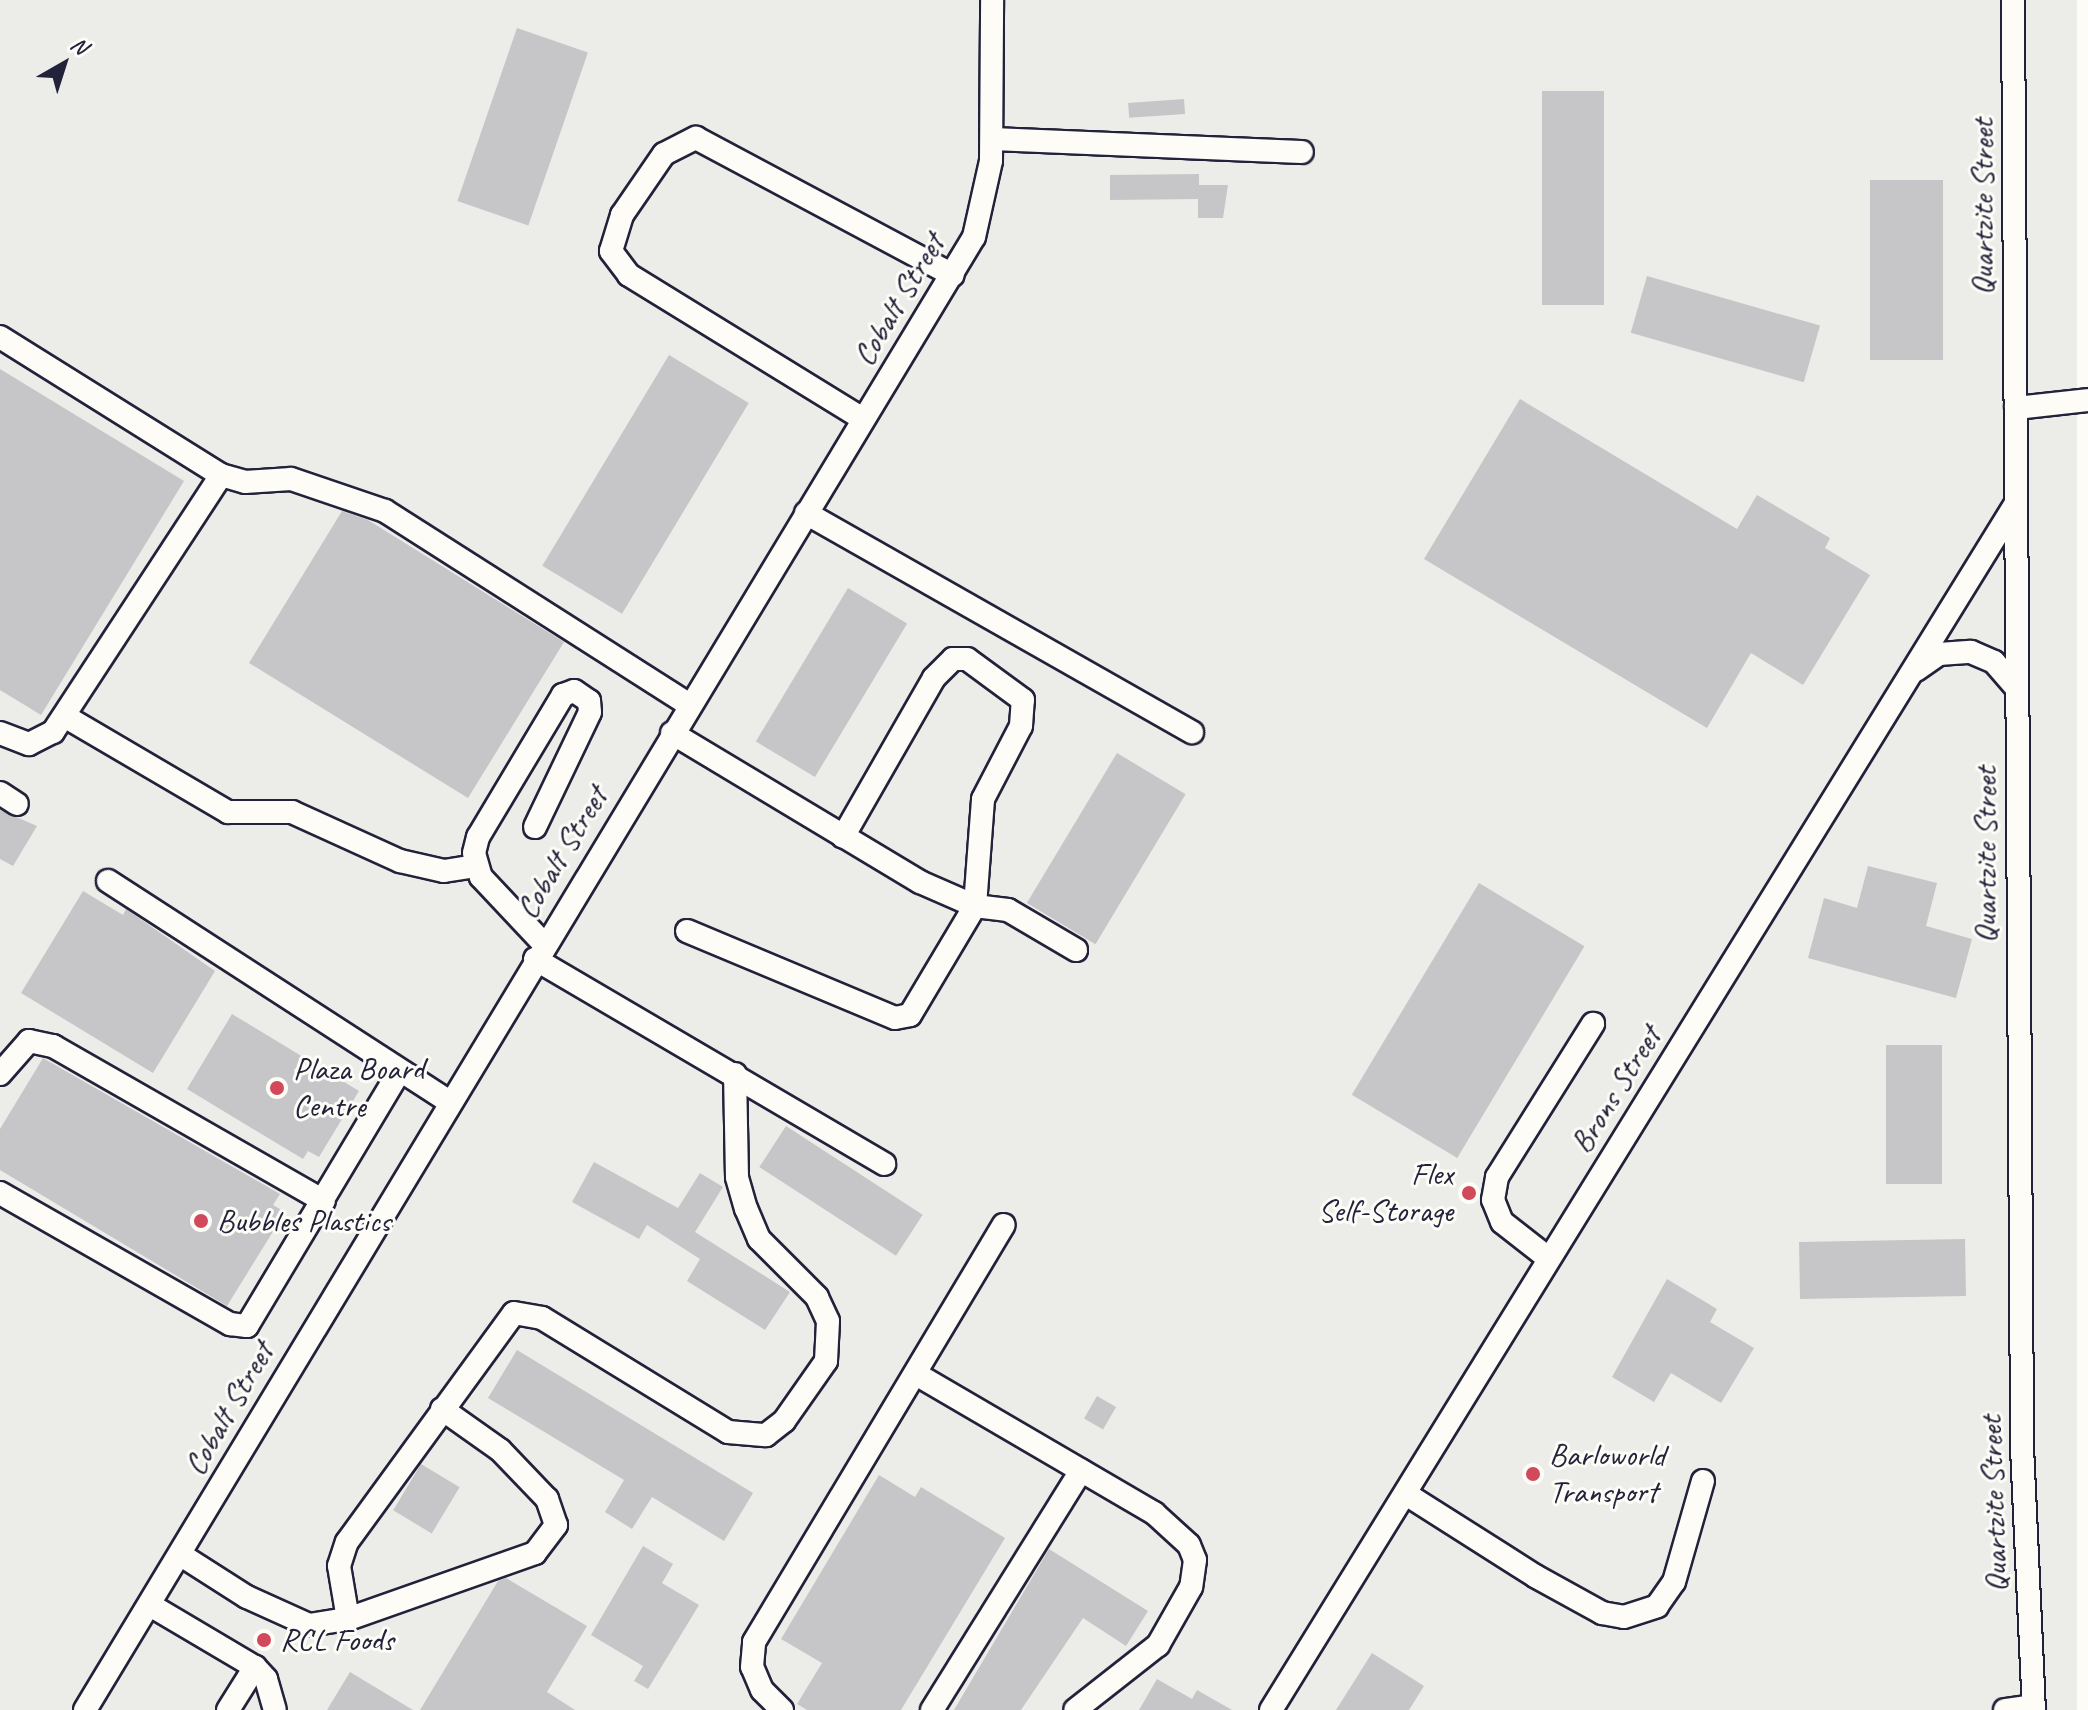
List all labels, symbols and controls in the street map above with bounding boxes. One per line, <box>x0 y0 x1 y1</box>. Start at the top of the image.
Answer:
north arrow <box>24 24 104 104</box>
text: N <box>65 30 93 61</box>
street label: Quartzite Street <box>1964 118 2002 296</box>
street label: Cobalt Street <box>845 227 953 373</box>
street label: Quartzite Street <box>1967 766 2005 944</box>
street label: Cobalt Street <box>508 780 616 926</box>
street label: Brons Street <box>1562 1020 1670 1160</box>
place label: Plaza Board Centre <box>293 1051 423 1126</box>
marker: Plaza Board Centre <box>268 1079 286 1097</box>
place label: Flex Self-Storage <box>1318 1156 1453 1231</box>
marker: Flex Self-Storage <box>1460 1184 1478 1202</box>
place label: Bubbles Plastics <box>217 1202 392 1240</box>
marker: Bubbles Plastics <box>192 1212 210 1230</box>
street label: Cobalt Street <box>176 1336 282 1482</box>
street label: Quartzite Street <box>1972 1415 2016 1593</box>
place label: Barloworld Transport <box>1549 1437 1665 1512</box>
marker: Barloworld Transport <box>1524 1465 1542 1483</box>
place label: RCL Foods <box>280 1621 394 1659</box>
marker: RCL Foods <box>255 1631 273 1649</box>

